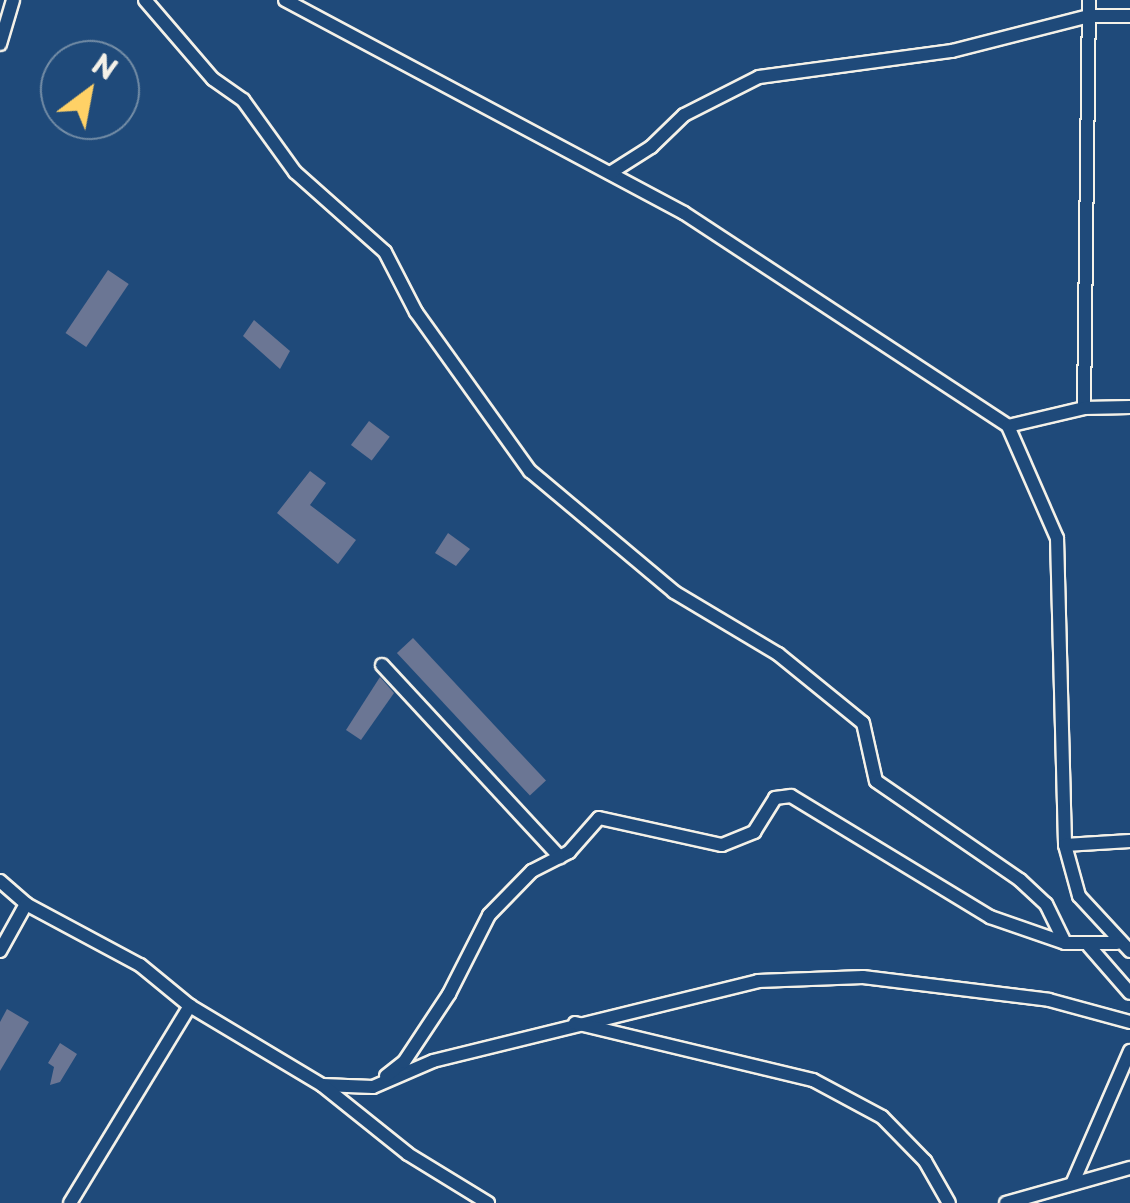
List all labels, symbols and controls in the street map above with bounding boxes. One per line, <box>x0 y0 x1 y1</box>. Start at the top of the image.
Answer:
north arrow <box>40 40 140 140</box>
text: N <box>84 42 126 90</box>

